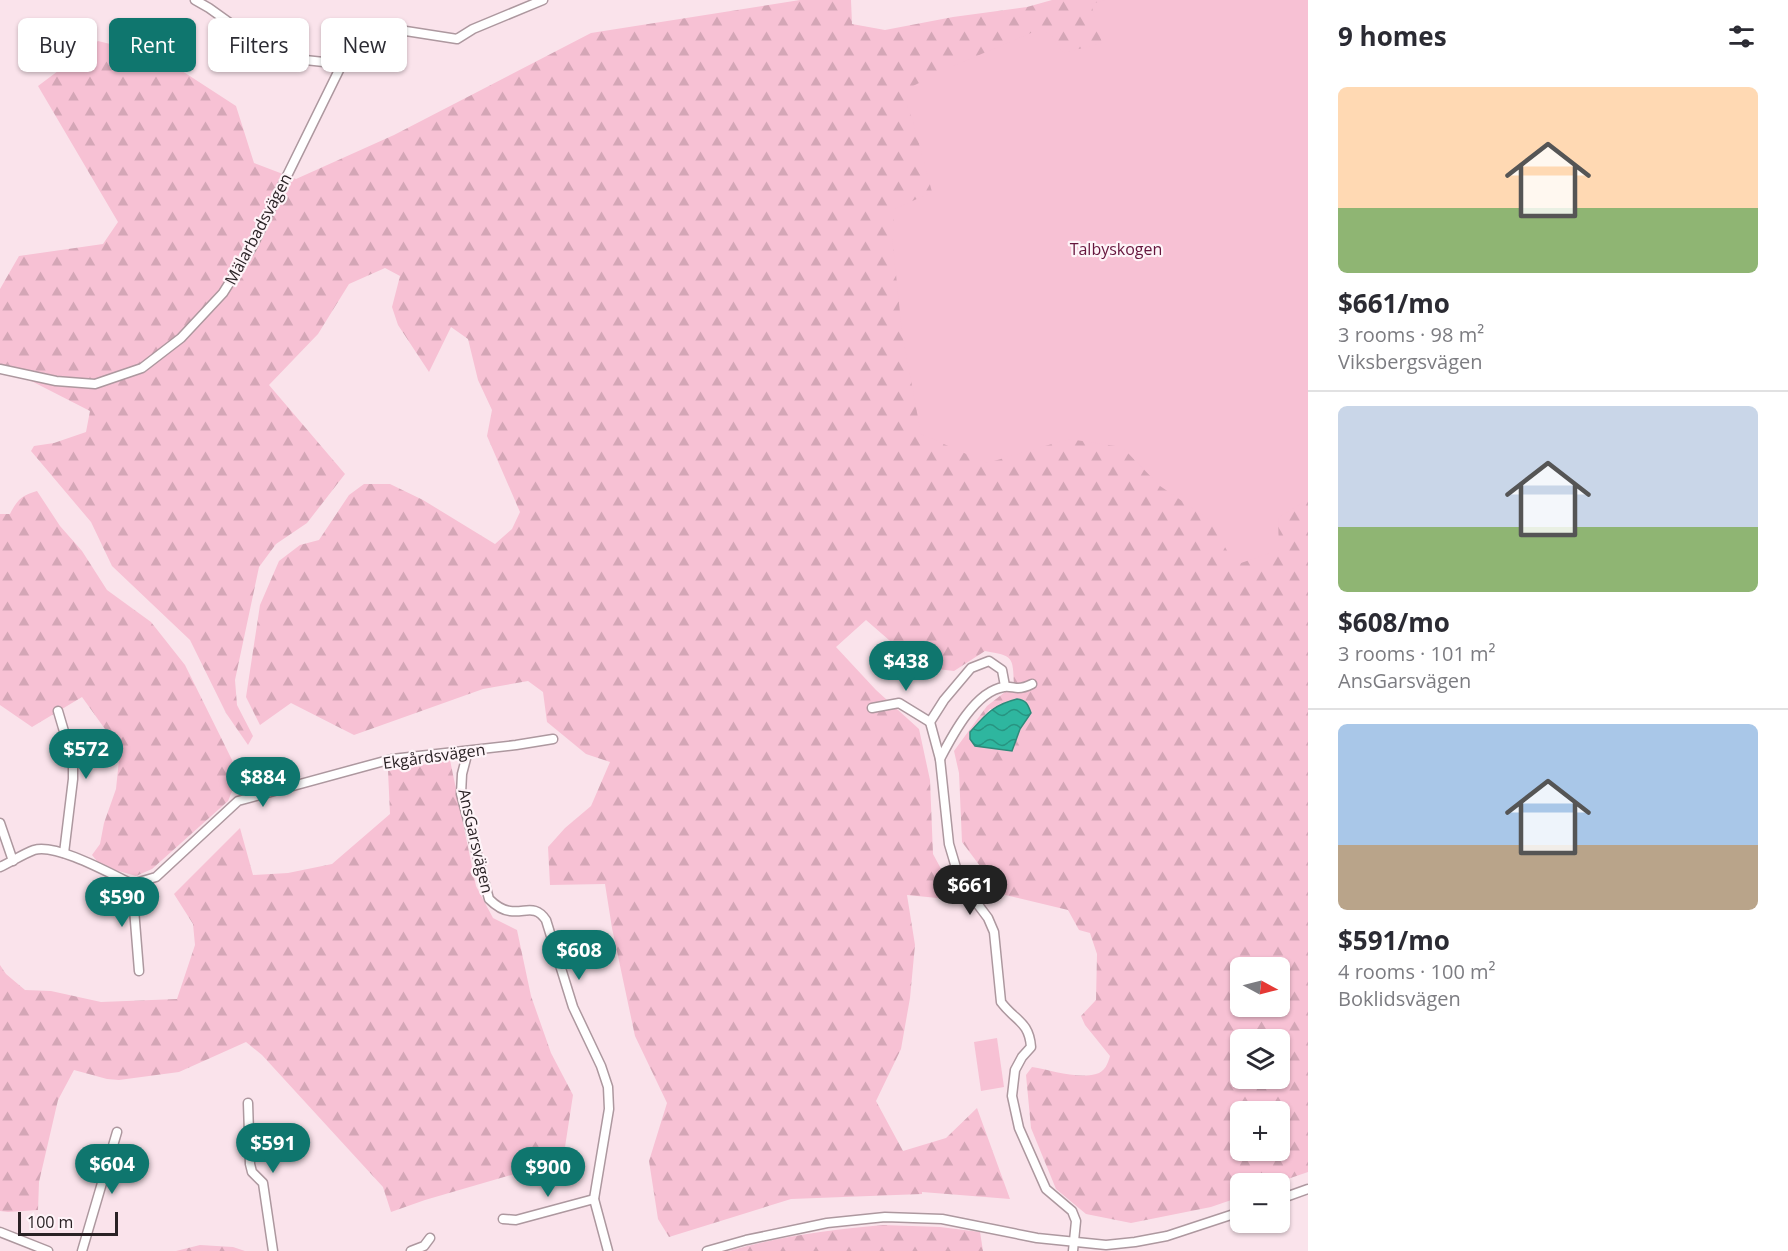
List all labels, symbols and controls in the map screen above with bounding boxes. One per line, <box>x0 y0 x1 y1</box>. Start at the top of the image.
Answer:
chip: Buy <box>18 18 97 72</box>
chip: Rent <box>109 18 196 72</box>
chip: Filters <box>208 18 309 72</box>
chip: New <box>321 18 407 72</box>
text: 9 homes <box>1338 18 1447 54</box>
icon: filters <box>1725 20 1758 53</box>
icon: home <box>1494 126 1602 234</box>
street label: Mälarbadsvägen <box>219 169 297 289</box>
park label: Talbyskogen <box>1070 238 1162 260</box>
text: $661/mo <box>1338 285 1450 321</box>
text: 3 rooms · 98 m² <box>1338 321 1484 348</box>
text: Viksbergsvägen <box>1338 348 1483 375</box>
icon: home <box>1494 445 1602 553</box>
text: $608/mo <box>1338 604 1450 640</box>
text: 3 rooms · 101 m² <box>1338 640 1496 667</box>
pin: $438 <box>870 641 942 692</box>
text: $438 <box>883 647 929 674</box>
text: AnsGarsvägen <box>1338 667 1471 694</box>
pin: $572 <box>50 729 122 780</box>
text: $572 <box>63 735 109 762</box>
street label: Ekgårdsvägen <box>381 738 487 774</box>
pin: $884 <box>227 757 299 808</box>
text: $884 <box>240 763 286 790</box>
icon: home <box>1494 763 1602 871</box>
street label: AnsGarsvägen <box>453 787 499 895</box>
pin: $661 <box>934 865 1006 916</box>
text: $661 <box>947 871 993 898</box>
pin: $590 <box>86 877 158 928</box>
text: $590 <box>99 883 145 910</box>
text: $591/mo <box>1338 922 1450 958</box>
pin: $608 <box>543 930 615 981</box>
text: $608 <box>556 936 602 963</box>
north arrow <box>1230 957 1290 1017</box>
map controls <box>1230 957 1290 1233</box>
text: 4 rooms · 100 m² <box>1338 958 1496 985</box>
text: Boklidsvägen <box>1338 985 1461 1012</box>
button: layers <box>1230 1029 1290 1089</box>
button: + <box>1230 1101 1290 1161</box>
pin: $591 <box>237 1123 309 1174</box>
text: $591 <box>250 1129 296 1156</box>
pin: $604 <box>76 1144 148 1195</box>
pin: $900 <box>512 1147 584 1198</box>
text: $604 <box>89 1150 135 1177</box>
text: $900 <box>525 1153 571 1180</box>
button: − <box>1230 1173 1290 1233</box>
scale bar <box>18 1209 118 1236</box>
text: 100 m <box>27 1211 73 1233</box>

